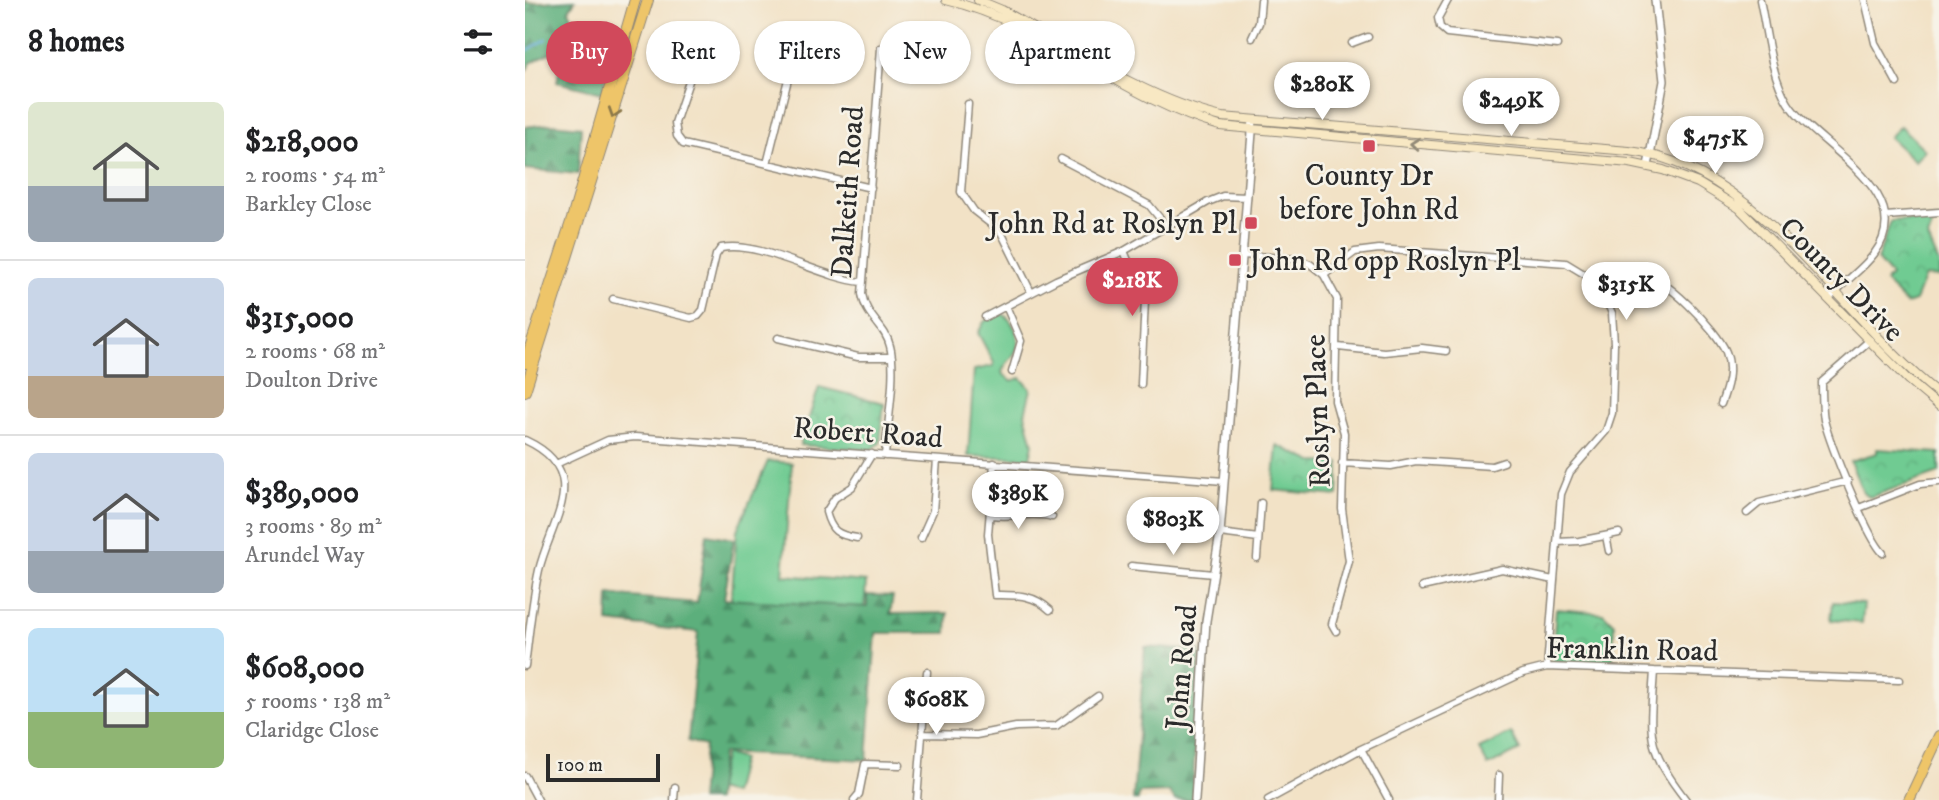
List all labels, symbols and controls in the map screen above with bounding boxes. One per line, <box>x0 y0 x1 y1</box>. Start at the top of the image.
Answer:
chip: Buy <box>546 21 632 84</box>
chip: Rent <box>646 21 740 84</box>
chip: Filters <box>754 21 865 84</box>
chip: New <box>879 21 971 84</box>
chip: Apartment <box>985 21 1135 84</box>
icon: filters <box>459 23 497 61</box>
text: 8 homes <box>28 24 125 61</box>
pin: $280K <box>1273 62 1371 122</box>
text: $280K <box>1290 70 1354 99</box>
pin: $249K <box>1462 78 1560 138</box>
text: $249K <box>1479 86 1543 115</box>
street label: Dalkeith Road <box>824 105 873 280</box>
one-way arrow <box>608 107 623 119</box>
pin: $475K <box>1666 116 1764 176</box>
text: $218,000 <box>245 124 359 161</box>
text: $475K <box>1683 124 1747 153</box>
icon: home <box>84 130 168 214</box>
one-way arrow <box>1410 137 1421 152</box>
marker: County Dr before John Rd <box>1361 138 1377 154</box>
place label: County Dr before John Rd <box>1280 158 1459 229</box>
text: 2 rooms · 54 m² <box>245 161 385 190</box>
text: Barkley Close <box>245 190 372 219</box>
place label: John Rd at Roslyn Pl <box>984 206 1237 243</box>
street label: County Drive <box>1771 210 1911 350</box>
marker: John Rd at Roslyn Pl <box>1243 215 1259 231</box>
place label: John Rd opp Roslyn Pl <box>1246 243 1521 280</box>
marker: John Rd opp Roslyn Pl <box>1227 252 1243 268</box>
pin: $218K <box>1083 258 1181 318</box>
pin: $315K <box>1577 262 1675 322</box>
text: $218K <box>1102 266 1162 295</box>
text: $315K <box>1597 270 1655 299</box>
text: $315,000 <box>245 300 354 337</box>
icon: home <box>84 306 168 390</box>
street label: Roslyn Place <box>1297 333 1340 488</box>
text: 2 rooms · 68 m² <box>245 337 385 366</box>
text: Doulton Drive <box>245 366 378 395</box>
street label: Robert Road <box>792 410 944 457</box>
pin: $389K <box>969 472 1067 531</box>
text: $389,000 <box>245 475 359 512</box>
text: $389K <box>988 479 1048 508</box>
icon: home <box>84 481 168 565</box>
pin: $803K <box>1124 498 1222 557</box>
text: $803K <box>1142 505 1204 534</box>
text: 3 rooms · 89 m² <box>245 512 382 541</box>
text: Arundel Way <box>245 541 364 570</box>
street label: John Road <box>1158 603 1206 734</box>
street label: Franklin Road <box>1545 630 1718 671</box>
text: $608,000 <box>245 650 365 687</box>
icon: home <box>84 656 168 740</box>
pin: $608K <box>887 678 985 737</box>
text: $608K <box>904 685 968 714</box>
text: 5 rooms · 138 m² <box>245 687 390 716</box>
text: Claridge Close <box>245 716 379 745</box>
scale bar <box>546 751 660 783</box>
text: 100 m <box>557 754 603 777</box>

